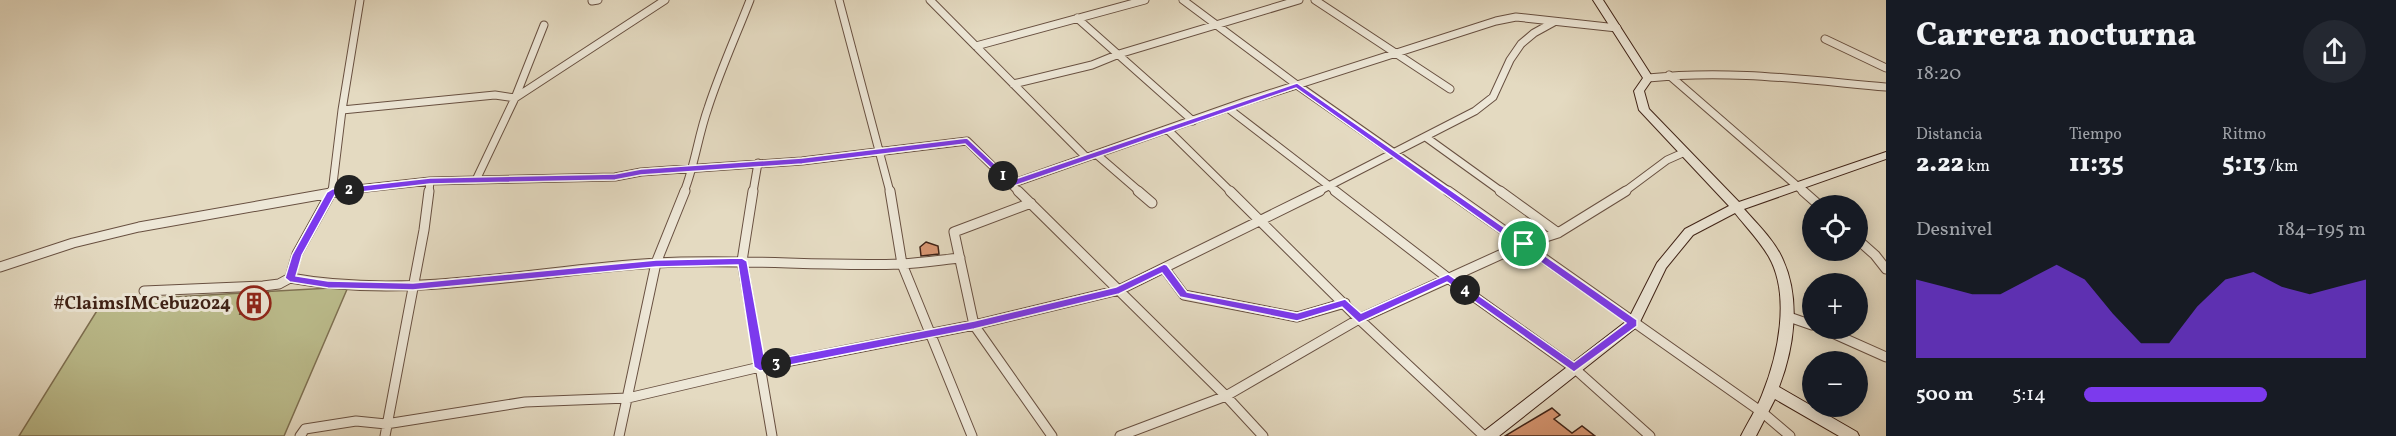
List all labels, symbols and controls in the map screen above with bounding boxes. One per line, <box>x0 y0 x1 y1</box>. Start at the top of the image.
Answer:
text: Carrera nocturna <box>1916 14 2196 60</box>
button: share <box>2303 20 2366 83</box>
text: 18:20 <box>1916 60 1961 88</box>
text: Distancia <box>1916 124 1982 146</box>
text: Tiempo <box>2069 124 2122 146</box>
text: Ritmo <box>2222 124 2266 146</box>
text: 2.22 <box>1916 146 1964 182</box>
text: 11:35 <box>2069 146 2124 182</box>
text: 5:13 <box>2222 146 2266 182</box>
text: km <box>1964 156 1990 178</box>
text: /km <box>2266 156 2298 178</box>
pin: 1 <box>988 161 1018 191</box>
text: 1 <box>1000 165 1006 187</box>
pin: 2 <box>334 175 364 205</box>
text: 2 <box>345 179 353 201</box>
map controls <box>1802 195 1868 417</box>
button: locate <box>1802 195 1868 261</box>
text: Desnivel <box>1916 216 1992 244</box>
text: 184–195 m <box>2277 216 2366 244</box>
pin <box>1498 218 1549 269</box>
icon: arrive <box>1507 227 1540 260</box>
button: + <box>1802 273 1868 339</box>
pin: 4 <box>1450 275 1480 305</box>
text: 4 <box>1460 279 1470 301</box>
building icon: #ClaimsIMCebu2024 <box>236 285 272 321</box>
place label: #ClaimsIMCebu2024 <box>53 292 231 317</box>
pin: 3 <box>761 348 791 378</box>
button: − <box>1802 351 1868 417</box>
text: 3 <box>772 352 780 374</box>
text: 500 m <box>1916 381 1974 409</box>
text: 5:14 <box>2012 381 2046 409</box>

